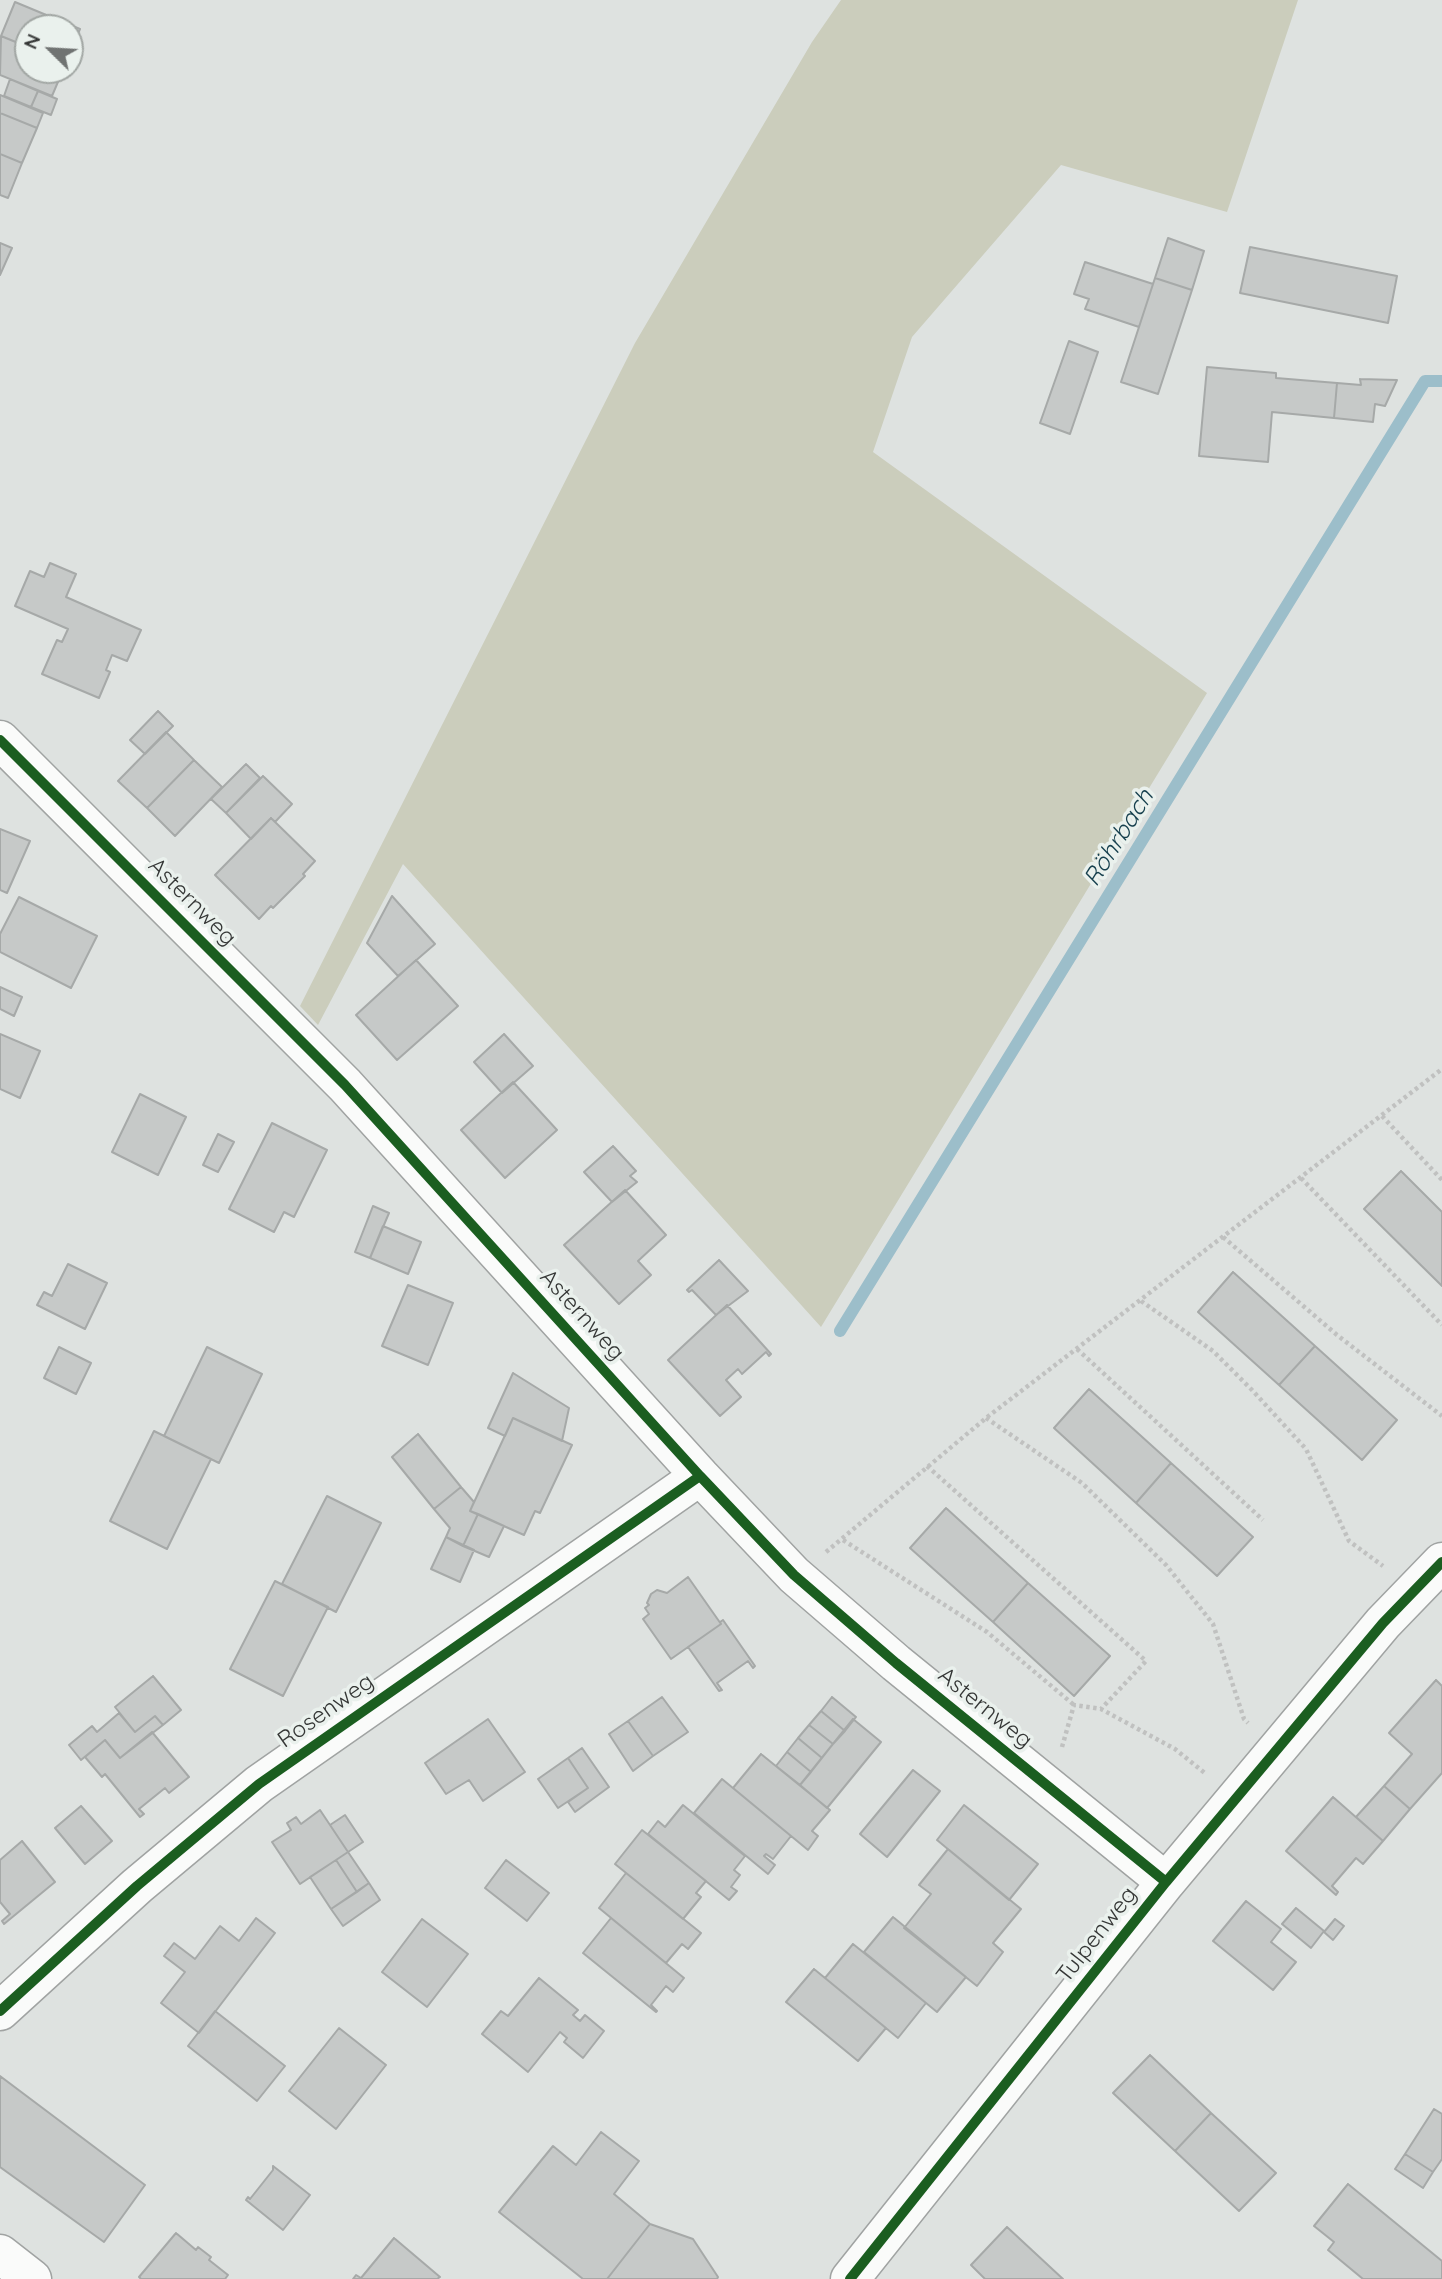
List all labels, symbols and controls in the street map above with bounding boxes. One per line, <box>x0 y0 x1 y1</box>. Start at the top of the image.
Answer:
north arrow <box>14 14 84 84</box>
text: N <box>18 30 45 53</box>
water label: Röhrbach <box>1078 784 1160 892</box>
street label: Asternweg <box>142 852 242 952</box>
street label: Asternweg <box>534 1264 630 1366</box>
street label: Asternweg <box>932 1662 1038 1754</box>
street label: Rosenweg <box>273 1668 379 1754</box>
street label: Tulpenweg <box>1051 1881 1143 1989</box>

